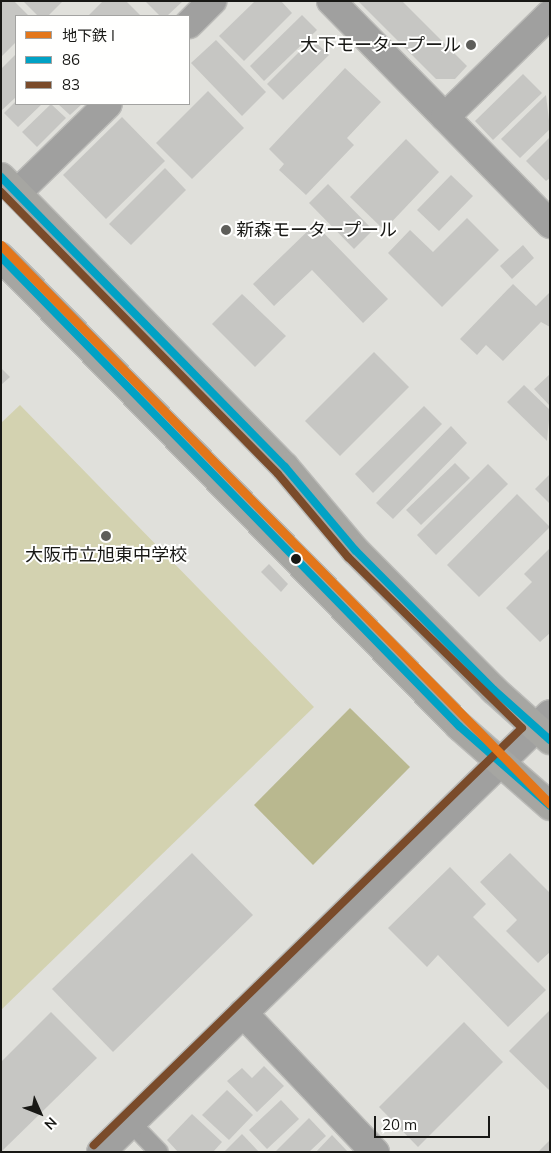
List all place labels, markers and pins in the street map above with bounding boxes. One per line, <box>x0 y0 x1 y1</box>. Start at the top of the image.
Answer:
place label: 大下モータープール <box>299 34 461 56</box>
marker: 大下モータープール <box>465 39 477 51</box>
place label: 新森モータープール <box>236 219 398 241</box>
marker: 新森モータープール <box>220 224 232 236</box>
marker: 大阪市立旭東中学校 <box>100 530 112 542</box>
place label: 大阪市立旭東中学校 <box>25 544 187 566</box>
unlabelled marker <box>291 554 301 564</box>

